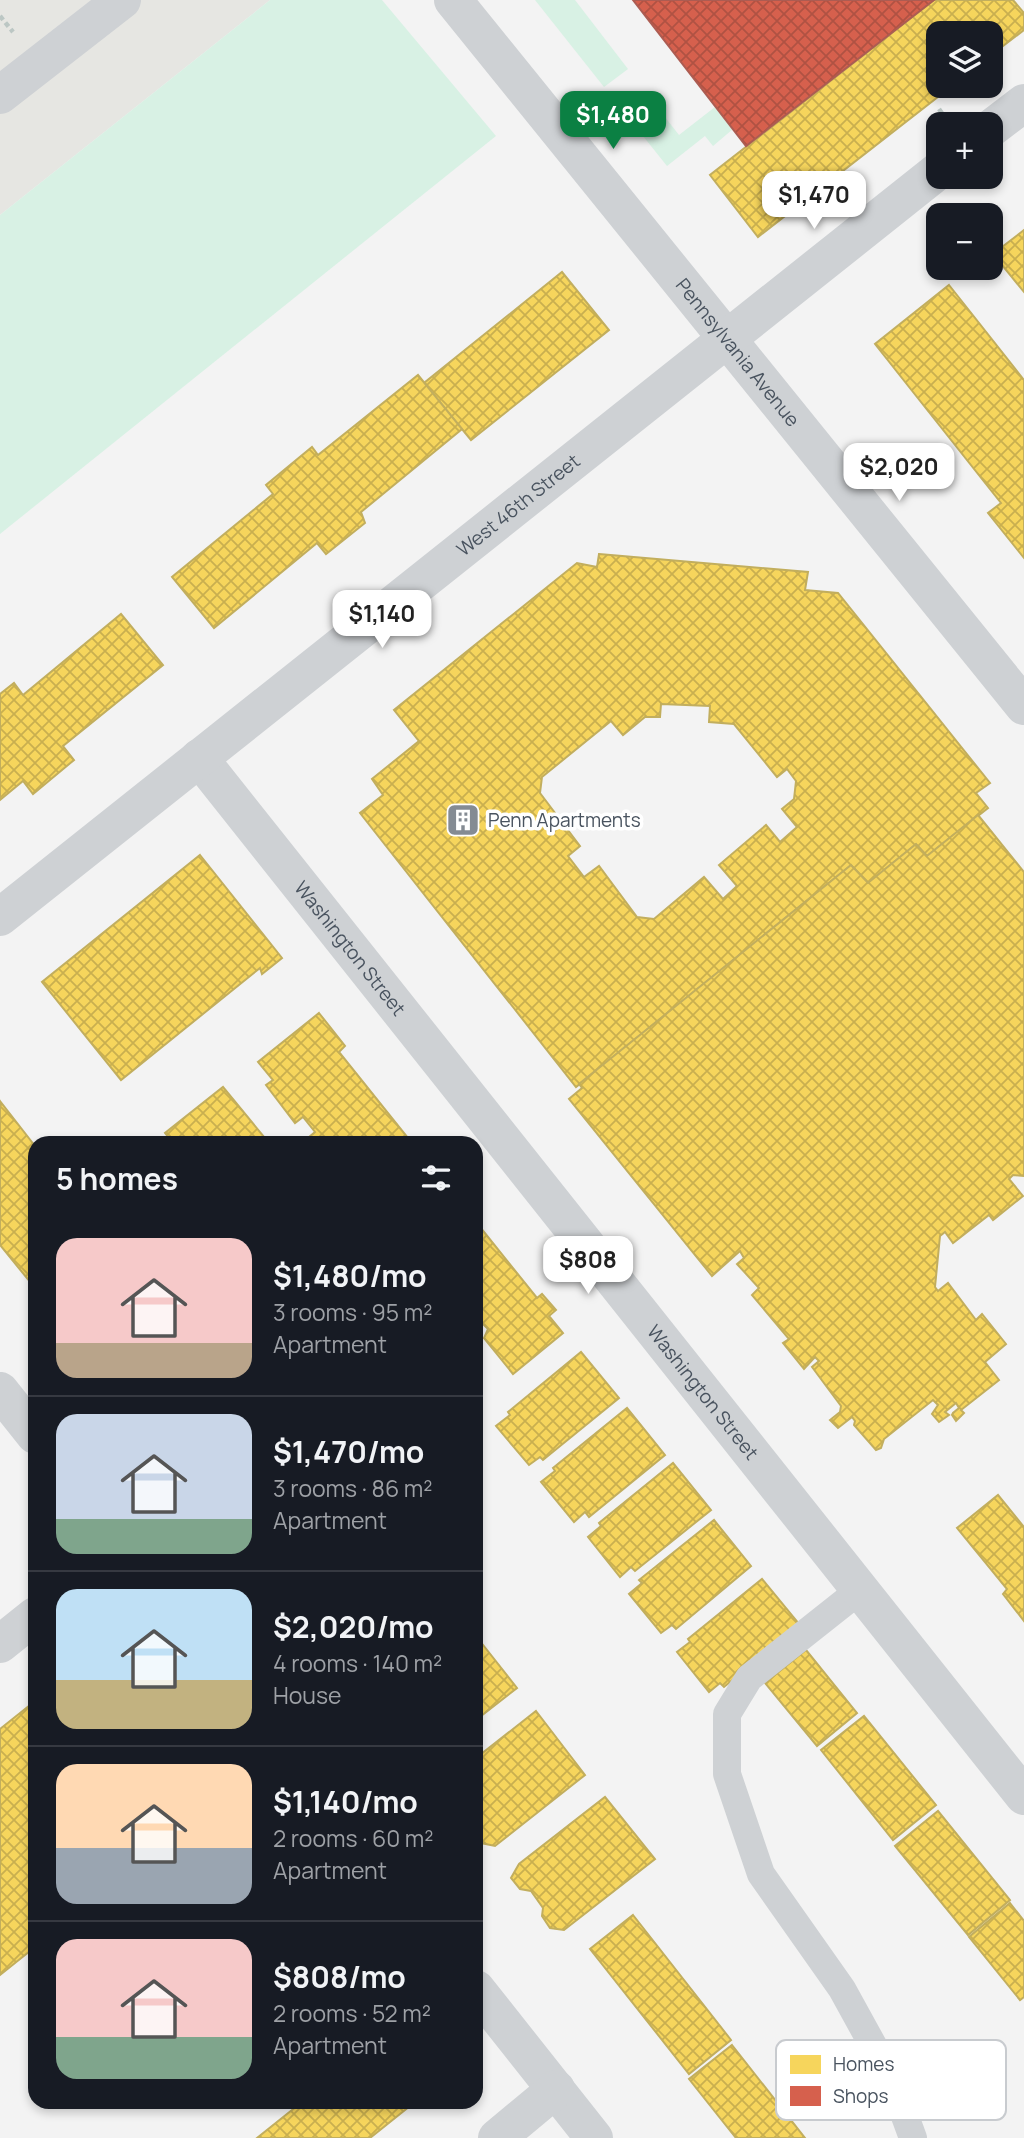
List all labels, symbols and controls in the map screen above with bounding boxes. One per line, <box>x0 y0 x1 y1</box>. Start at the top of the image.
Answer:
map controls <box>926 21 1003 280</box>
button: layers <box>926 21 1003 98</box>
pin: $1,480 <box>556 92 670 151</box>
text: $1,480 <box>576 98 650 130</box>
button: + <box>926 112 1003 189</box>
pin: $1,470 <box>757 172 871 231</box>
text: $1,470 <box>778 178 850 210</box>
button: − <box>926 203 1003 280</box>
street label: Pennsylvania Avenue <box>670 273 806 432</box>
pin: $2,020 <box>842 444 956 503</box>
street label: West 46th Street <box>451 448 585 562</box>
text: $2,020 <box>859 450 939 482</box>
pin: $1,140 <box>325 590 439 650</box>
text: $1,140 <box>348 597 416 629</box>
building icon: Penn Apartments <box>444 801 482 839</box>
place label: Penn Apartments <box>488 807 641 833</box>
street label: Washington Street <box>289 875 412 1021</box>
text: 5 homes <box>56 1158 178 1199</box>
icon: filters <box>417 1159 455 1197</box>
pin: $808 <box>547 1236 629 1296</box>
text: $808 <box>559 1243 617 1275</box>
text: $1,480/mo <box>273 1255 427 1296</box>
icon: home <box>112 1266 196 1350</box>
text: 3 rooms · 95 m² <box>273 1296 432 1328</box>
street label: Washington Street <box>641 1319 765 1465</box>
text: Apartment <box>273 1328 387 1360</box>
text: $1,470/mo <box>273 1431 424 1472</box>
icon: home <box>112 1442 196 1526</box>
text: 3 rooms · 86 m² <box>273 1472 433 1504</box>
text: Apartment <box>273 1504 387 1536</box>
text: $2,020/mo <box>273 1606 434 1647</box>
icon: home <box>112 1617 196 1701</box>
text: 4 rooms · 140 m² <box>273 1647 442 1679</box>
text: House <box>273 1679 342 1711</box>
text: $1,140/mo <box>273 1781 418 1822</box>
icon: home <box>112 1792 196 1876</box>
text: 2 rooms · 60 m² <box>273 1822 434 1854</box>
text: Apartment <box>273 1854 387 1886</box>
text: $808/mo <box>273 1956 406 1997</box>
icon: home <box>112 1967 196 2051</box>
text: 2 rooms · 52 m² <box>273 1997 431 2029</box>
text: Apartment <box>273 2029 387 2061</box>
legend <box>776 2040 1006 2120</box>
text: Homes <box>833 2051 894 2077</box>
text: Shops <box>833 2083 888 2109</box>

